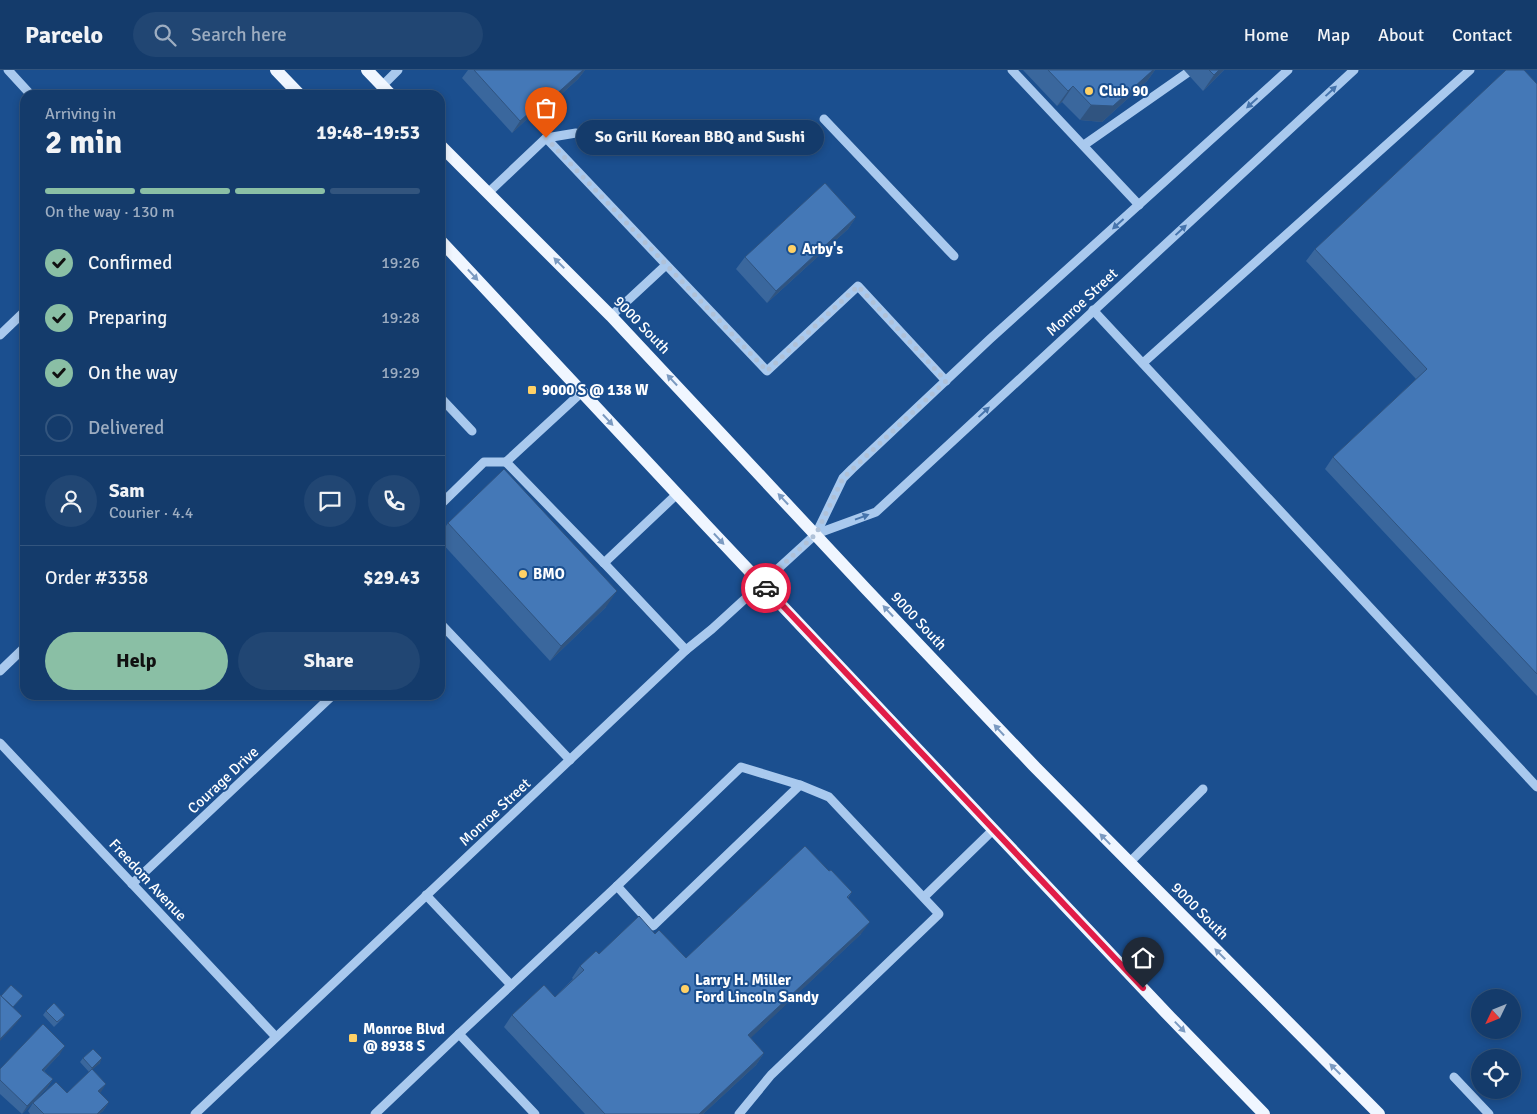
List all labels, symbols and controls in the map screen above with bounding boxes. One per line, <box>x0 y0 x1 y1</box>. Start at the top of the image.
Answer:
search box <box>133 12 483 57</box>
text: Parcelo <box>25 20 103 50</box>
icon: search <box>151 21 179 49</box>
text: Search here <box>191 23 287 47</box>
text: Home <box>1244 24 1289 46</box>
text: Map <box>1317 24 1350 46</box>
text: About <box>1378 24 1424 46</box>
text: Contact <box>1452 24 1512 46</box>
place label: Club 90 <box>1099 82 1148 100</box>
marker: Club 90 <box>1083 85 1095 97</box>
one-way arrow <box>1324 85 1336 97</box>
pin <box>525 87 567 138</box>
icon: bag <box>532 94 560 122</box>
one-way arrow <box>1246 97 1258 109</box>
text: Arriving in <box>45 104 116 124</box>
callout: So Grill Korean BBQ and Sushi <box>576 120 824 156</box>
text: 19:48–19:53 <box>316 121 420 145</box>
text: 2 min <box>45 123 122 162</box>
text: So Grill Korean BBQ and Sushi <box>595 127 805 147</box>
text: On the way · 130 m <box>45 202 175 222</box>
one-way arrow <box>1112 218 1125 229</box>
one-way arrow <box>1174 224 1186 236</box>
place label: Arby's <box>802 240 843 258</box>
marker: Arby's <box>786 243 798 255</box>
icon: check <box>45 249 73 277</box>
text: Confirmed <box>88 251 172 275</box>
text: 19:26 <box>381 253 420 273</box>
one-way arrow <box>553 257 565 269</box>
street label: Monroe Street <box>1043 264 1121 340</box>
one-way arrow <box>467 269 479 281</box>
street label: 9000 South <box>610 292 674 358</box>
icon: check <box>45 304 73 332</box>
text: Preparing <box>88 306 167 330</box>
text: 19:28 <box>381 308 420 328</box>
icon: check <box>45 359 73 387</box>
text: On the way <box>88 361 178 385</box>
text: 19:29 <box>381 363 420 383</box>
one-way arrow <box>666 374 678 386</box>
place label: 9000 S @ 138 W <box>542 381 649 399</box>
marker: 9000 S @ 138 W <box>526 384 538 396</box>
one-way arrow <box>977 406 989 418</box>
one-way arrow <box>602 413 614 425</box>
text: Delivered <box>88 416 164 440</box>
button: person <box>45 475 97 527</box>
button: chat <box>304 475 356 527</box>
button: phone <box>368 475 420 527</box>
text: Sam <box>109 479 145 503</box>
one-way arrow <box>777 493 789 505</box>
text: Courier · 4.4 <box>109 503 193 523</box>
one-way arrow <box>854 513 869 520</box>
one-way arrow <box>713 532 725 544</box>
courier <box>741 563 791 613</box>
place label: BMO <box>533 565 565 583</box>
text: Order #3358 <box>45 566 148 590</box>
text: $29.43 <box>363 566 420 590</box>
marker: BMO <box>517 568 529 580</box>
icon: car <box>752 574 780 602</box>
street label: 9000 South <box>887 588 951 654</box>
one-way arrow <box>882 606 894 618</box>
button: Help <box>45 632 228 690</box>
button: Share <box>238 632 420 690</box>
one-way arrow <box>993 724 1005 736</box>
street label: Courage Drive <box>184 743 262 817</box>
street label: Monroe Street <box>456 774 534 850</box>
one-way arrow <box>1099 833 1111 845</box>
street label: Freedom Avenue <box>105 835 191 925</box>
street label: 9000 South <box>1168 879 1232 943</box>
pin <box>1122 937 1164 988</box>
icon: home <box>1129 944 1157 972</box>
one-way arrow <box>1214 948 1226 960</box>
place label: Larry H. Miller Ford Lincoln Sandy <box>695 971 819 1006</box>
marker: Larry H. Miller Ford Lincoln Sandy <box>679 983 691 995</box>
north arrow <box>1471 989 1521 1039</box>
map controls <box>1471 989 1521 1099</box>
place label: Monroe Blvd @ 8938 S <box>363 1020 445 1055</box>
one-way arrow <box>1174 1021 1186 1033</box>
marker: Monroe Blvd @ 8938 S <box>347 1032 359 1044</box>
button: locate <box>1471 1049 1521 1099</box>
one-way arrow <box>1329 1063 1341 1075</box>

